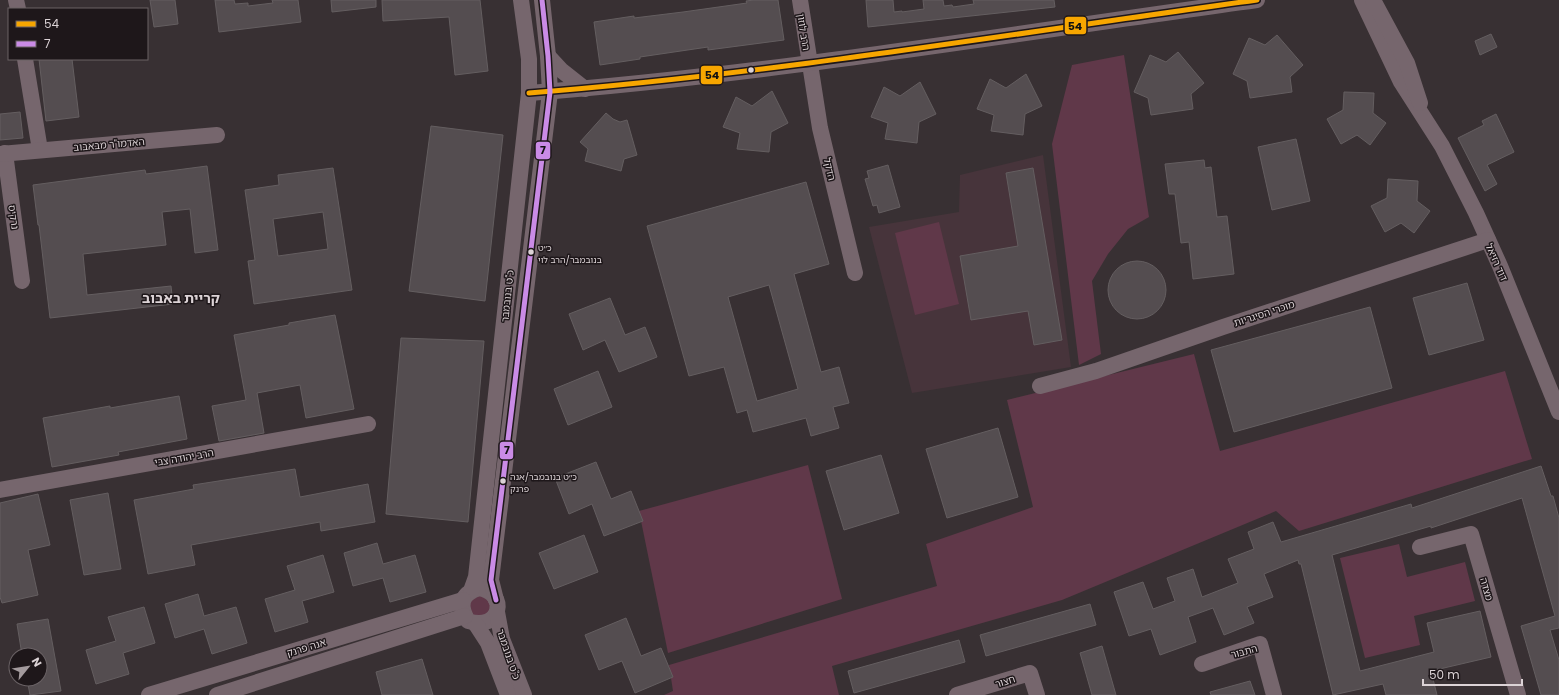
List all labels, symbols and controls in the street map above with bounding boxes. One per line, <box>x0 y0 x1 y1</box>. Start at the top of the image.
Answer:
legend <box>8 8 148 60</box>
street label: הרב לוזון <box>793 12 814 52</box>
text: 54 <box>44 15 60 32</box>
line badge: 54 <box>1064 16 1087 35</box>
text: 54 <box>1068 18 1083 34</box>
text: 7 <box>44 35 51 52</box>
line badge: 54 <box>700 65 723 85</box>
unlabelled marker <box>746 65 756 75</box>
text: 54 <box>705 67 720 83</box>
street label: האדמו"ר מבאבוב <box>73 134 145 155</box>
line badge: 7 <box>535 141 551 160</box>
text: 7 <box>540 142 546 158</box>
street label: הדקל <box>820 156 839 182</box>
street label: נרקיס <box>4 204 23 230</box>
street label: דוד רזיאל <box>1482 241 1512 284</box>
place label: כ״ט בנובמבר/הרב לוי <box>538 242 602 266</box>
marker: כ״ט בנובמבר/הרב לוי <box>526 247 536 257</box>
street label: כ"ט בנובמבר <box>497 269 518 323</box>
district label: קריית באבוב <box>142 288 220 308</box>
street label: מוכרי הסיגריות <box>1232 296 1297 330</box>
line badge: 7 <box>499 441 514 460</box>
text: 7 <box>504 442 510 458</box>
street label: הרב יהודה צבי <box>153 445 215 470</box>
place label: כ״ט בנובמבר/אנה פרנק <box>510 471 577 495</box>
marker: כ״ט בנובמבר/אנה פרנק <box>498 476 508 486</box>
street label: מצדה <box>1476 576 1497 603</box>
street label: כ"ט בנובמבר <box>493 627 524 681</box>
street label: אנה פרנק <box>285 634 328 661</box>
street label: התבור <box>1229 641 1259 662</box>
north arrow <box>8 647 48 687</box>
text: N <box>28 654 46 670</box>
scale bar <box>1423 661 1522 687</box>
text: 50 m <box>1429 666 1460 683</box>
street label: חצור <box>993 671 1017 692</box>

